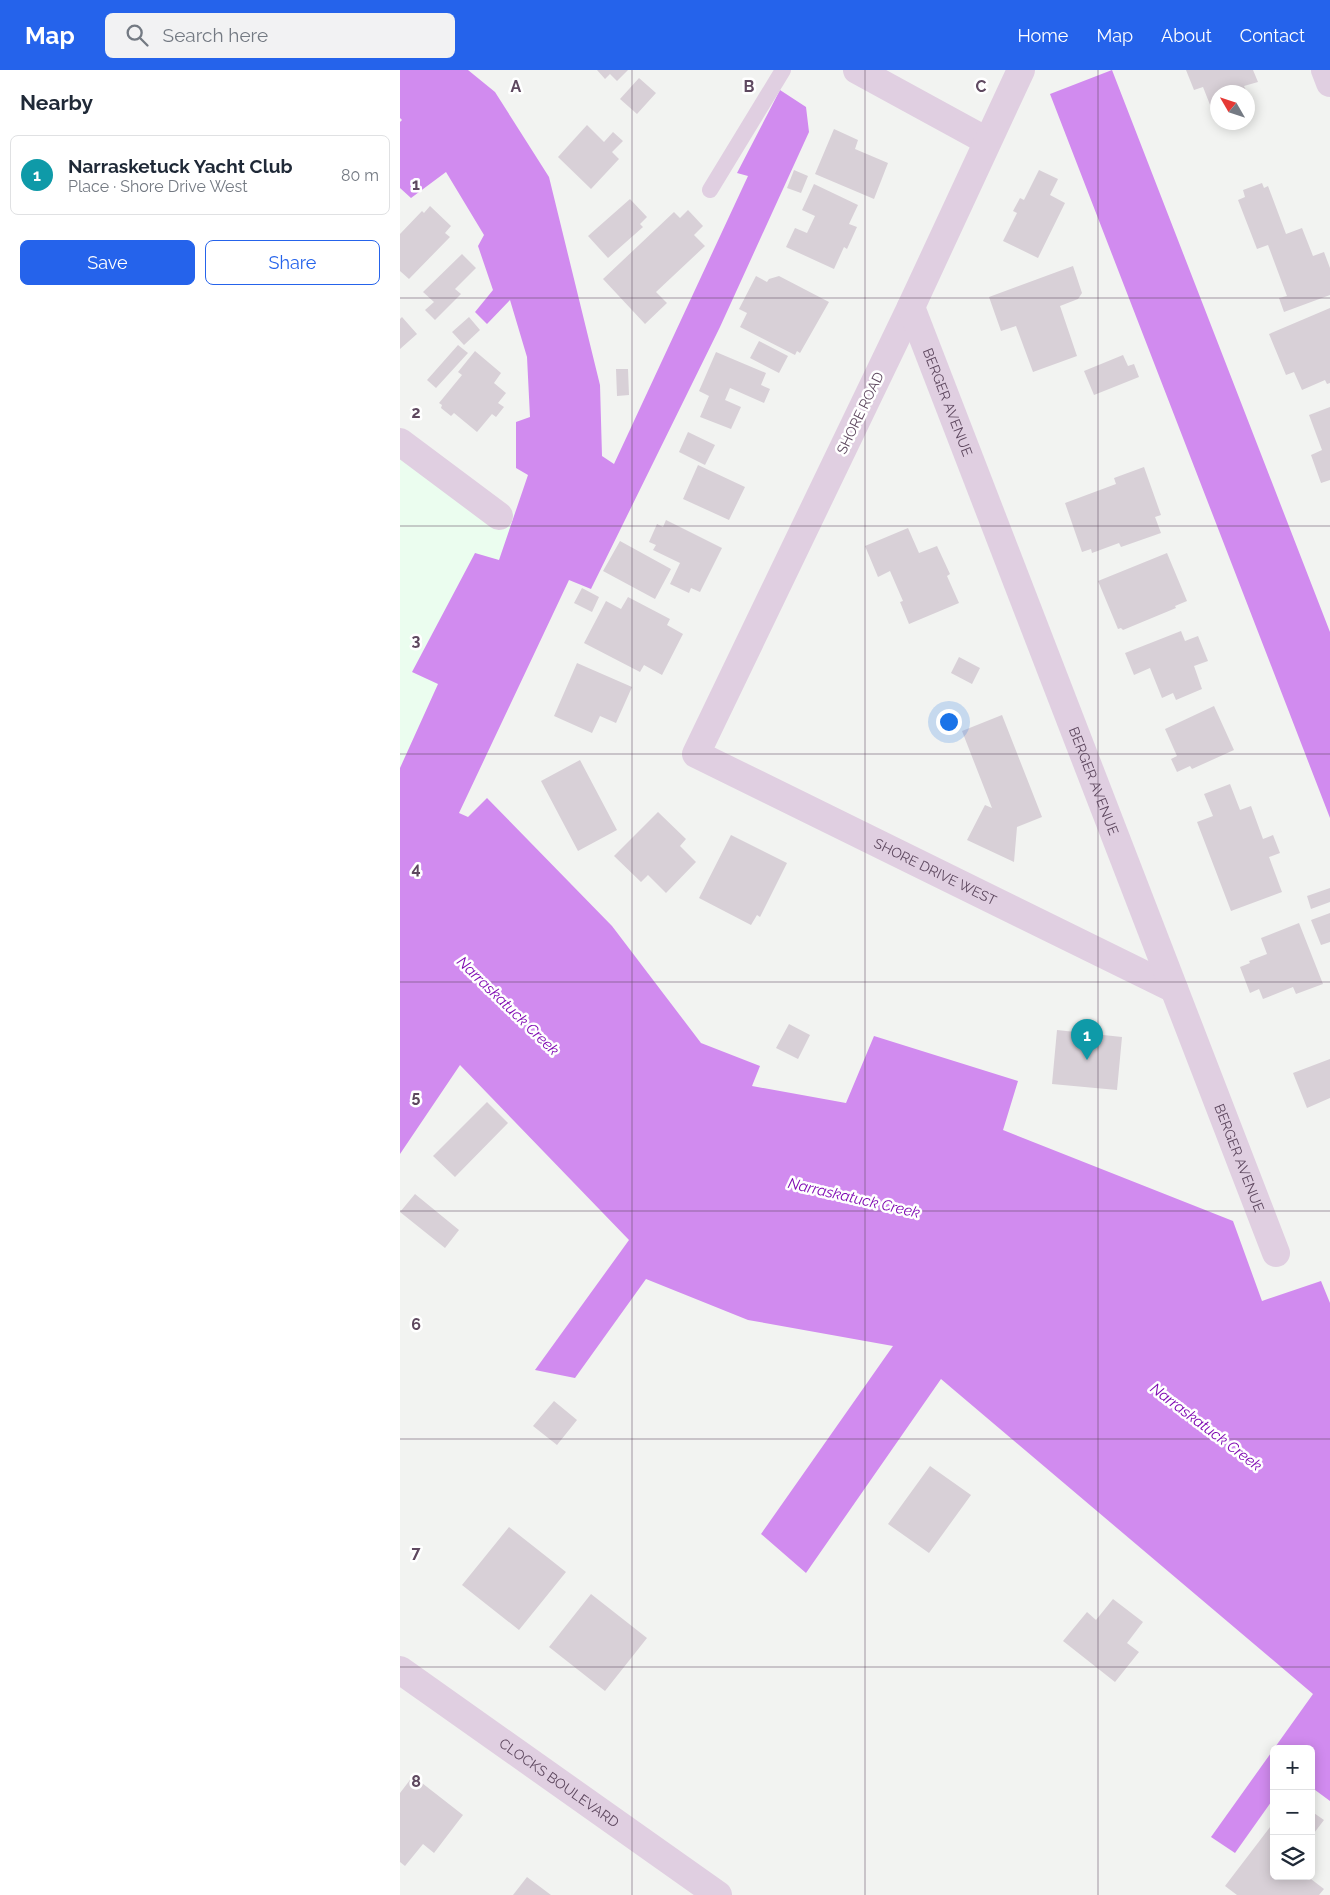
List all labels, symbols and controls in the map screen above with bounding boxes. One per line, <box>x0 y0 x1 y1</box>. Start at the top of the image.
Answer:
search box <box>105 13 455 58</box>
text: Map <box>25 21 75 50</box>
icon: search <box>123 21 151 49</box>
text: Search here <box>163 24 268 46</box>
text: Home <box>1017 25 1068 46</box>
text: Map <box>1096 25 1133 46</box>
text: About <box>1161 25 1212 46</box>
text: Contact <box>1240 25 1305 46</box>
text: A <box>511 77 522 96</box>
text: B <box>744 77 755 96</box>
text: C <box>976 77 987 96</box>
north arrow <box>1210 85 1255 130</box>
text: Nearby <box>20 90 93 115</box>
text: Narrasketuck Yacht Club <box>68 155 292 177</box>
text: 1 <box>33 166 41 185</box>
text: 80 m <box>341 166 379 185</box>
text: 1 <box>412 175 420 194</box>
text: Place · Shore Drive West <box>68 177 248 196</box>
button: Save <box>20 240 195 285</box>
button: Share <box>205 240 380 285</box>
street label: BERGER AVENUE <box>920 346 976 458</box>
street label: SHORE ROAD <box>833 369 887 457</box>
text: 2 <box>411 403 421 422</box>
text: 3 <box>412 631 421 650</box>
your location <box>936 709 962 735</box>
street label: BERGER AVENUE <box>1066 725 1122 837</box>
street label: SHORE DRIVE WEST <box>871 835 1000 909</box>
text: 4 <box>411 859 421 878</box>
water label: Narraskatuck Creek <box>453 953 563 1059</box>
pin: 1 <box>1071 1019 1103 1060</box>
text: 5 <box>412 1087 421 1106</box>
street label: BERGER AVENUE <box>1211 1102 1267 1214</box>
water label: Narraskatuck Creek <box>786 1174 922 1222</box>
text: 6 <box>411 1315 421 1334</box>
water label: Narraskatuck Creek <box>1147 1379 1265 1475</box>
text: 7 <box>412 1543 421 1562</box>
street label: CLOCKS BOULEVARD <box>496 1735 622 1830</box>
map controls <box>1270 1745 1315 1880</box>
button: + <box>1270 1745 1315 1790</box>
text: 8 <box>411 1772 421 1791</box>
button: − <box>1270 1790 1315 1835</box>
button: layers <box>1270 1835 1315 1880</box>

